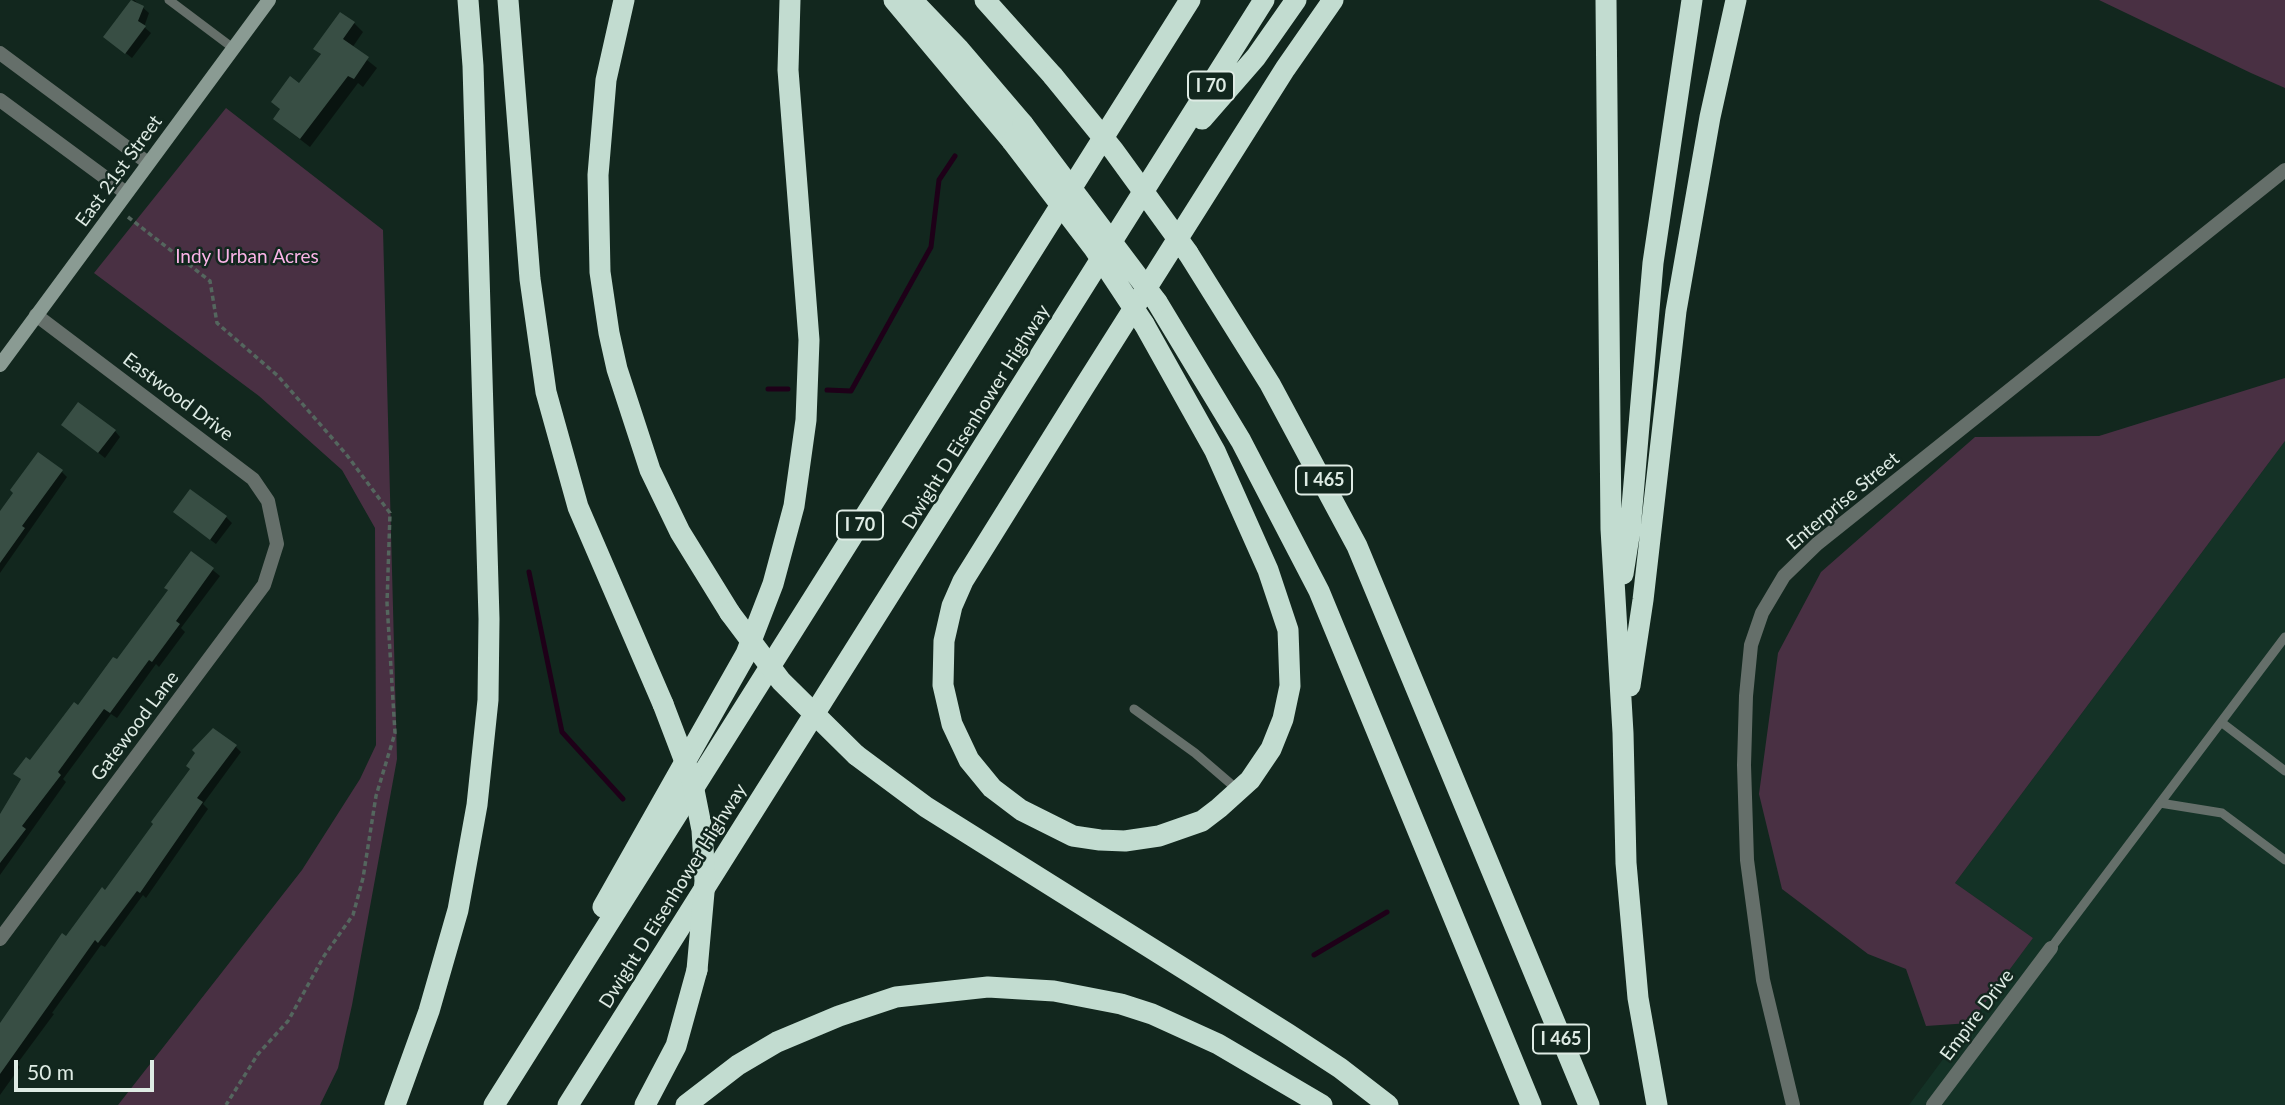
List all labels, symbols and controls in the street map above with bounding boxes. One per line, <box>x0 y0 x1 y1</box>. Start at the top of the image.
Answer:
road number: I 70 <box>1188 72 1234 100</box>
street label: East 21st Street <box>71 111 167 231</box>
park label: Indy Urban Acres <box>175 246 319 268</box>
street label: Dwight D Eisenhower Highway <box>897 300 1055 534</box>
street label: Eastwood Drive <box>118 348 238 446</box>
street label: Enterprise Street <box>1782 447 1904 555</box>
road number: I 465 <box>1296 466 1352 494</box>
road number: I 70 <box>837 510 883 540</box>
street label: Gatewood Lane <box>86 667 184 785</box>
street label: Dwight D Eisenhower Highway <box>594 779 752 1013</box>
street label: Empire Drive <box>1935 965 2019 1065</box>
road number: I 465 <box>1533 1024 1589 1054</box>
scale bar <box>18 1046 158 1090</box>
text: 50 m <box>27 1059 74 1084</box>

